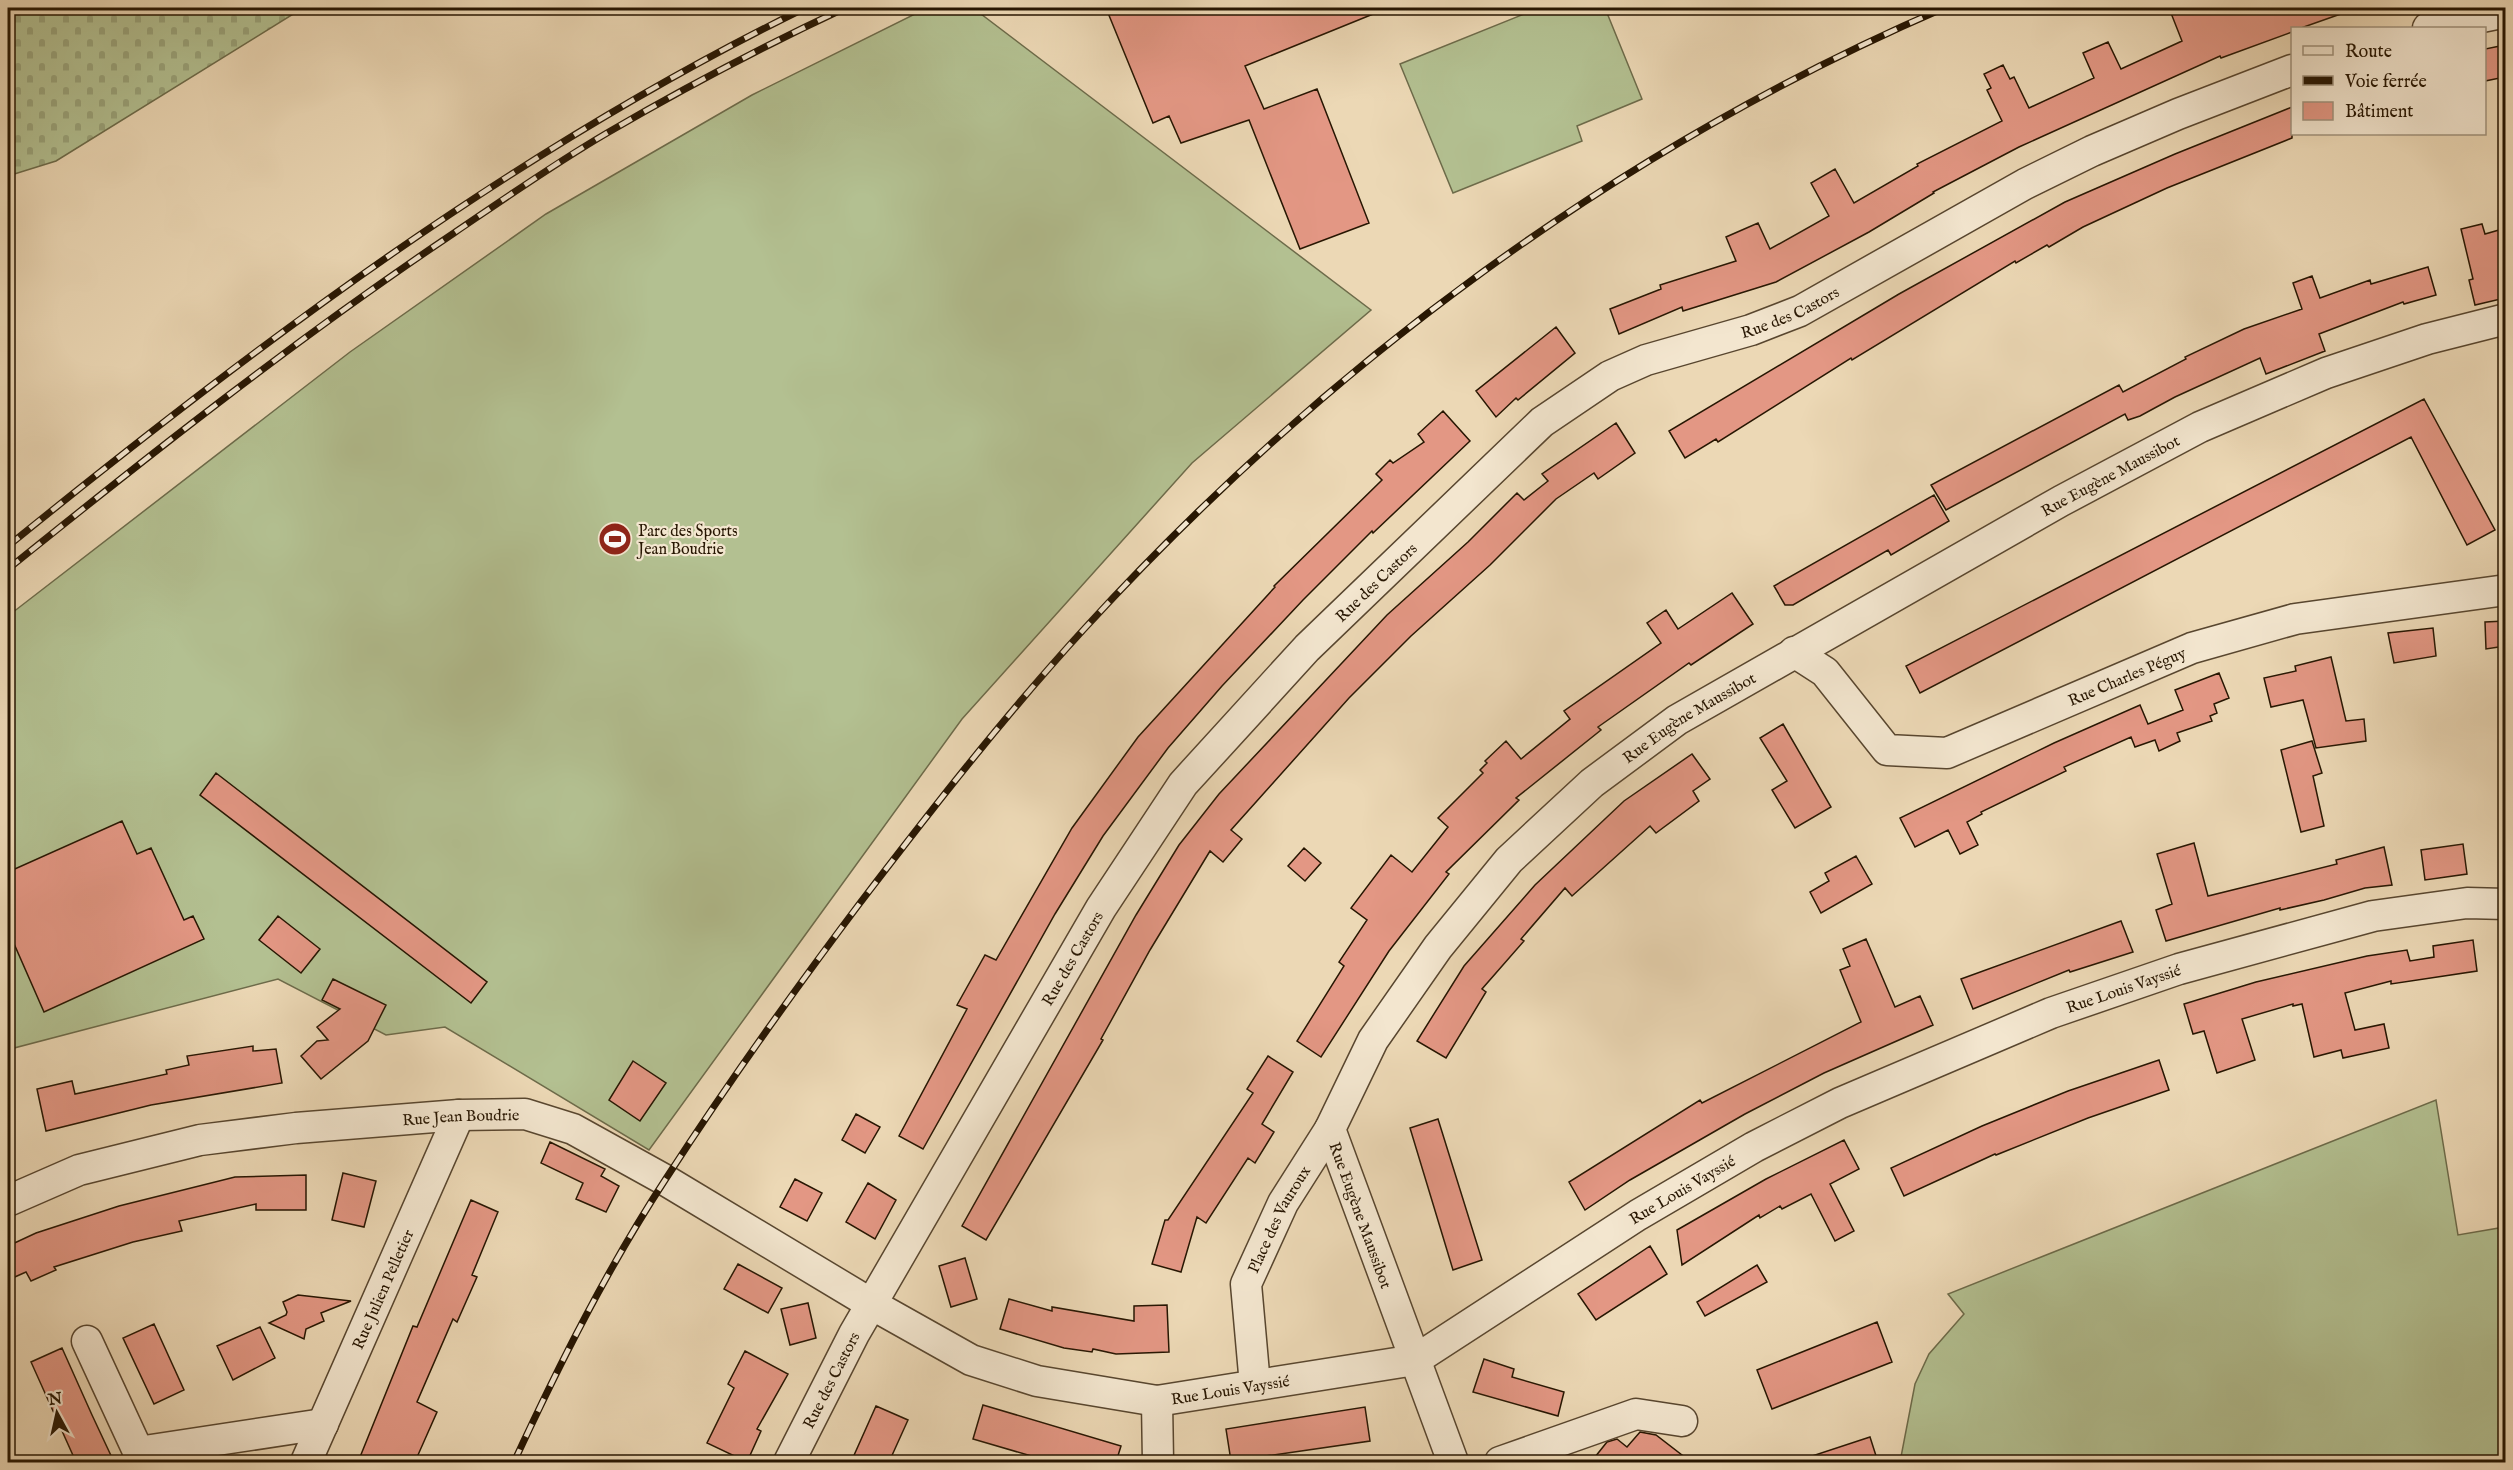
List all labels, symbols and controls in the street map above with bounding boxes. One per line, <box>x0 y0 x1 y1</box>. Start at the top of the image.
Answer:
legend <box>2291 27 2486 135</box>
text: Route <box>2345 41 2392 64</box>
text: Voie ferrée <box>2344 71 2427 94</box>
text: Bâtiment <box>2345 101 2414 124</box>
street label: Rue des Castors <box>1739 283 1844 344</box>
street label: Rue Eugène Maussibot <box>2038 431 2184 522</box>
sports icon: Parc des Sports Jean Boudrie <box>597 521 633 557</box>
place label: Parc des Sports Jean Boudrie <box>636 522 738 560</box>
street label: Rue des Castors <box>1332 539 1422 627</box>
street label: Rue Charles Péguy <box>2066 644 2189 712</box>
street label: Rue Eugène Maussibot <box>1619 669 1760 769</box>
street label: Rue des Castors <box>1038 908 1109 1010</box>
street label: Rue Louis Vayssié <box>2064 961 2184 1019</box>
street label: Rue Jean Boudrie <box>402 1106 519 1131</box>
street label: Rue Eugène Maussibot <box>1323 1140 1395 1292</box>
street label: Rue Louis Vayssié <box>1626 1152 1740 1230</box>
street label: Place des Vauroux <box>1244 1162 1316 1277</box>
street label: Rue Julien Pelletier <box>349 1227 419 1353</box>
street label: Rue des Castors <box>800 1329 865 1433</box>
street label: Rue Louis Vayssié <box>1170 1372 1291 1411</box>
north arrow <box>27 1383 87 1443</box>
text: N <box>46 1389 64 1411</box>

